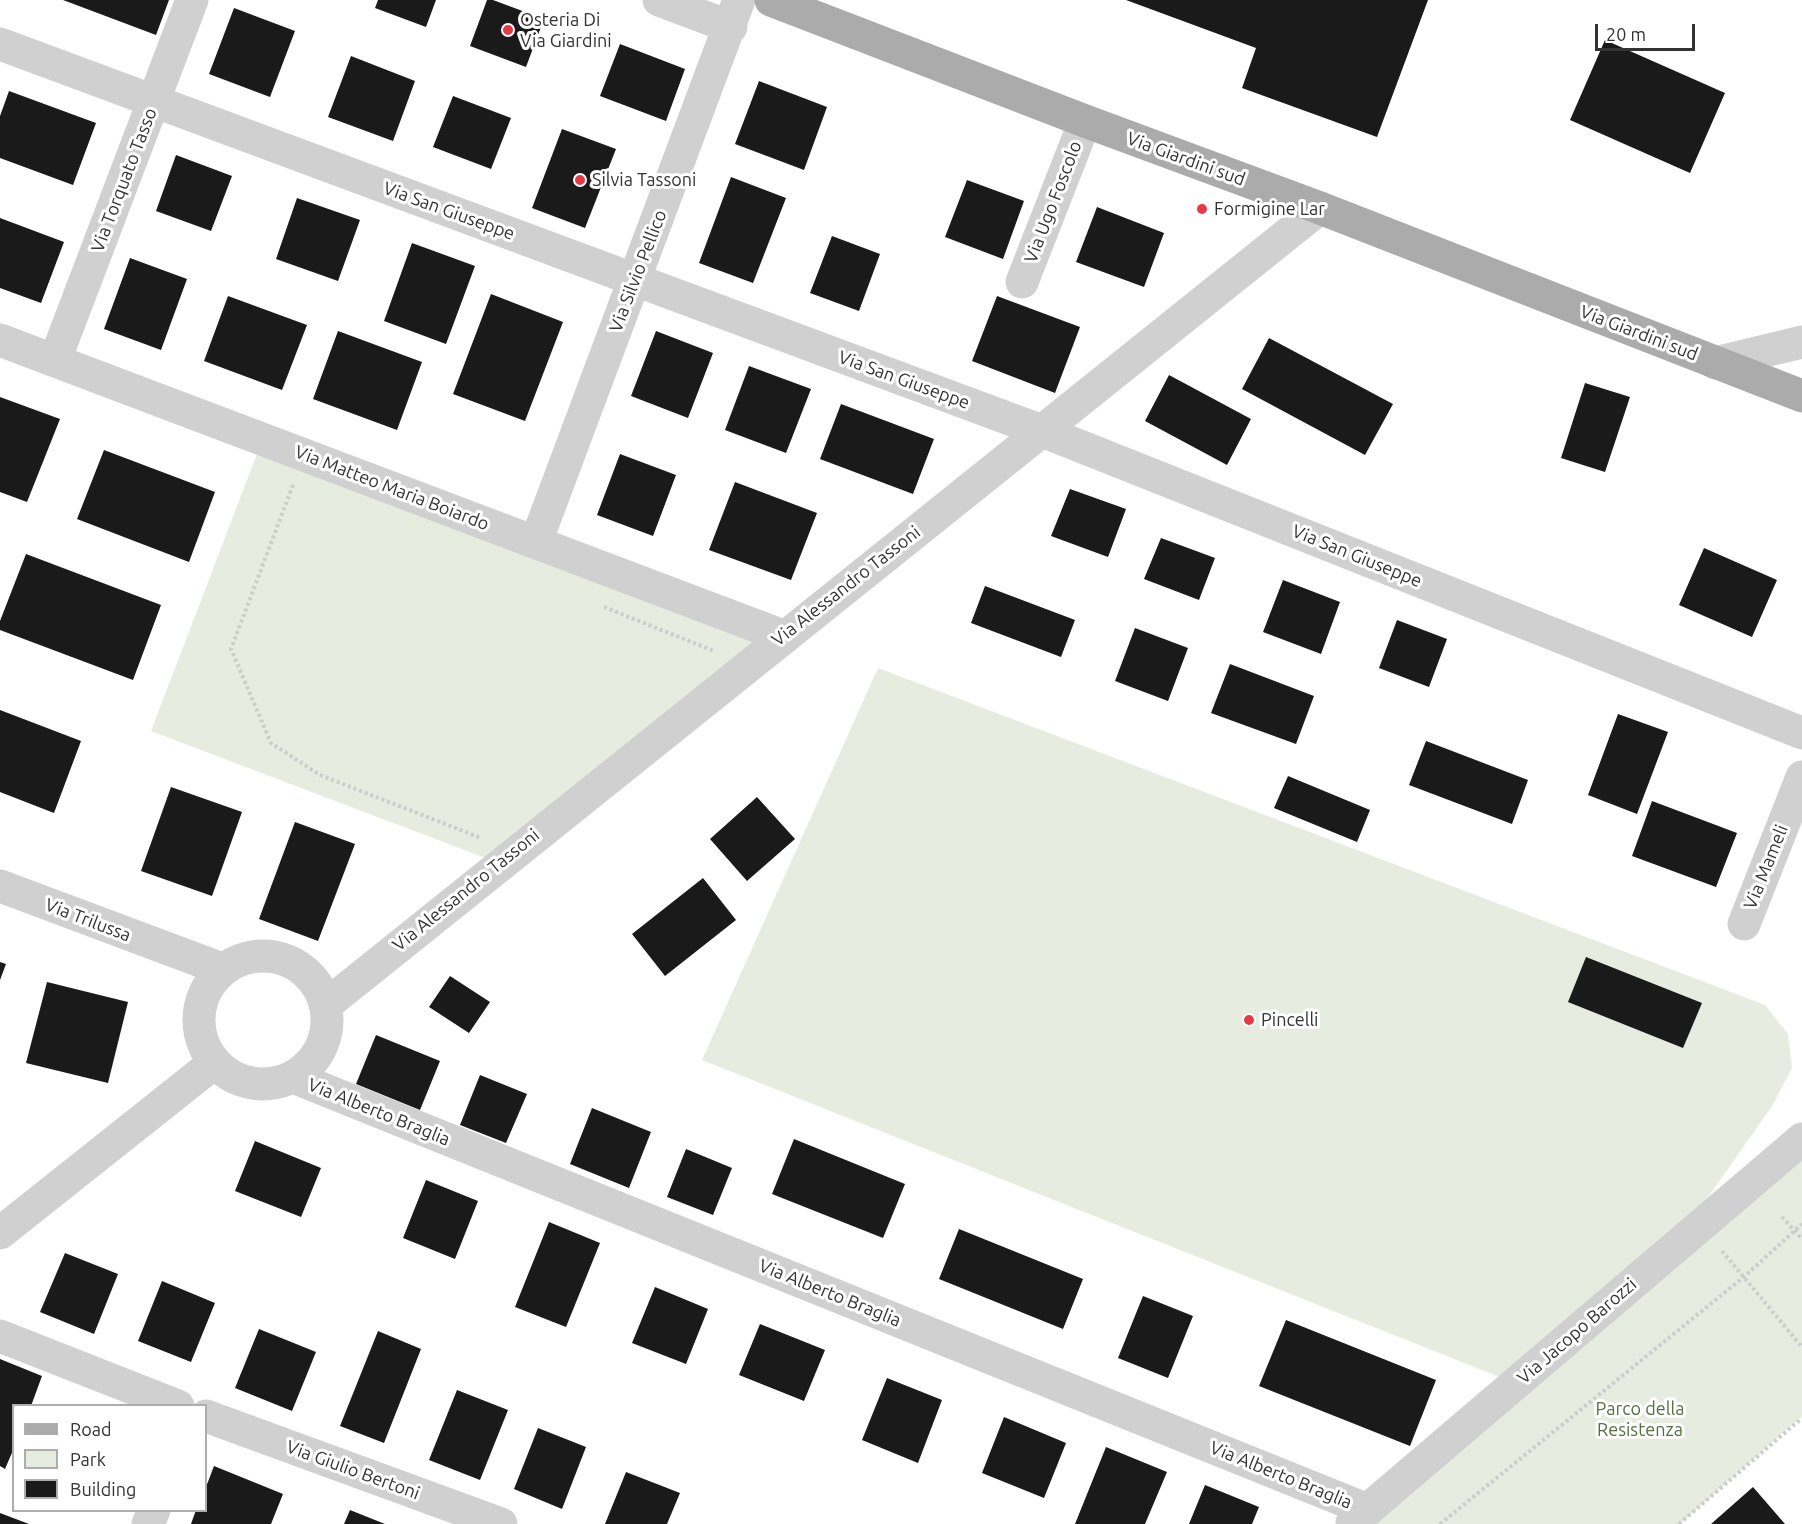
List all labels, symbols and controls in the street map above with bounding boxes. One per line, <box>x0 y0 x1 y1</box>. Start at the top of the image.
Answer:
place label: Osteria Di Via Giardini <box>520 9 612 52</box>
scale bar <box>1598 12 1698 50</box>
marker: Osteria Di Via Giardini <box>501 23 515 37</box>
text: 20 m <box>1606 24 1646 44</box>
street label: Via Torquato Tasso <box>87 105 161 255</box>
street label: Via Giardini sud <box>1124 128 1248 190</box>
street label: Via Ugo Foscolo <box>1020 138 1086 266</box>
place label: Silvia Tassoni <box>592 169 696 191</box>
marker: Silvia Tassoni <box>573 173 587 187</box>
street label: Via San Giuseppe <box>380 177 518 245</box>
place label: Formigine Lar <box>1214 198 1325 220</box>
marker: Formigine Lar <box>1195 202 1209 216</box>
street label: Via Silvio Pellico <box>605 207 671 335</box>
street label: Via Giardini sud <box>1577 301 1701 365</box>
street label: Via San Giuseppe <box>835 346 973 414</box>
street label: Via Matteo Maria Boiardo <box>292 441 492 535</box>
street label: Via San Giuseppe <box>1289 520 1425 592</box>
street label: Via Alessandro Tassoni <box>767 521 925 651</box>
street label: Via Mameli <box>1739 822 1793 912</box>
street label: Via Alessandro Tassoni <box>388 824 544 956</box>
street label: Via Trilussa <box>42 894 134 946</box>
place label: Pincelli <box>1261 1009 1318 1031</box>
marker: Pincelli <box>1242 1013 1256 1027</box>
street label: Via Alberto Braglia <box>305 1074 453 1150</box>
street label: Via Alberto Braglia <box>756 1255 904 1331</box>
street label: Via Jacopo Barozzi <box>1513 1273 1641 1389</box>
park label: Parco della Resistenza <box>1596 1398 1684 1440</box>
legend <box>12 1404 207 1512</box>
text: Road <box>70 1419 112 1439</box>
street label: Via Giulio Bertoni <box>283 1436 423 1504</box>
street label: Via Alberto Braglia <box>1207 1437 1355 1513</box>
text: Park <box>70 1449 106 1469</box>
text: Building <box>70 1479 136 1499</box>

